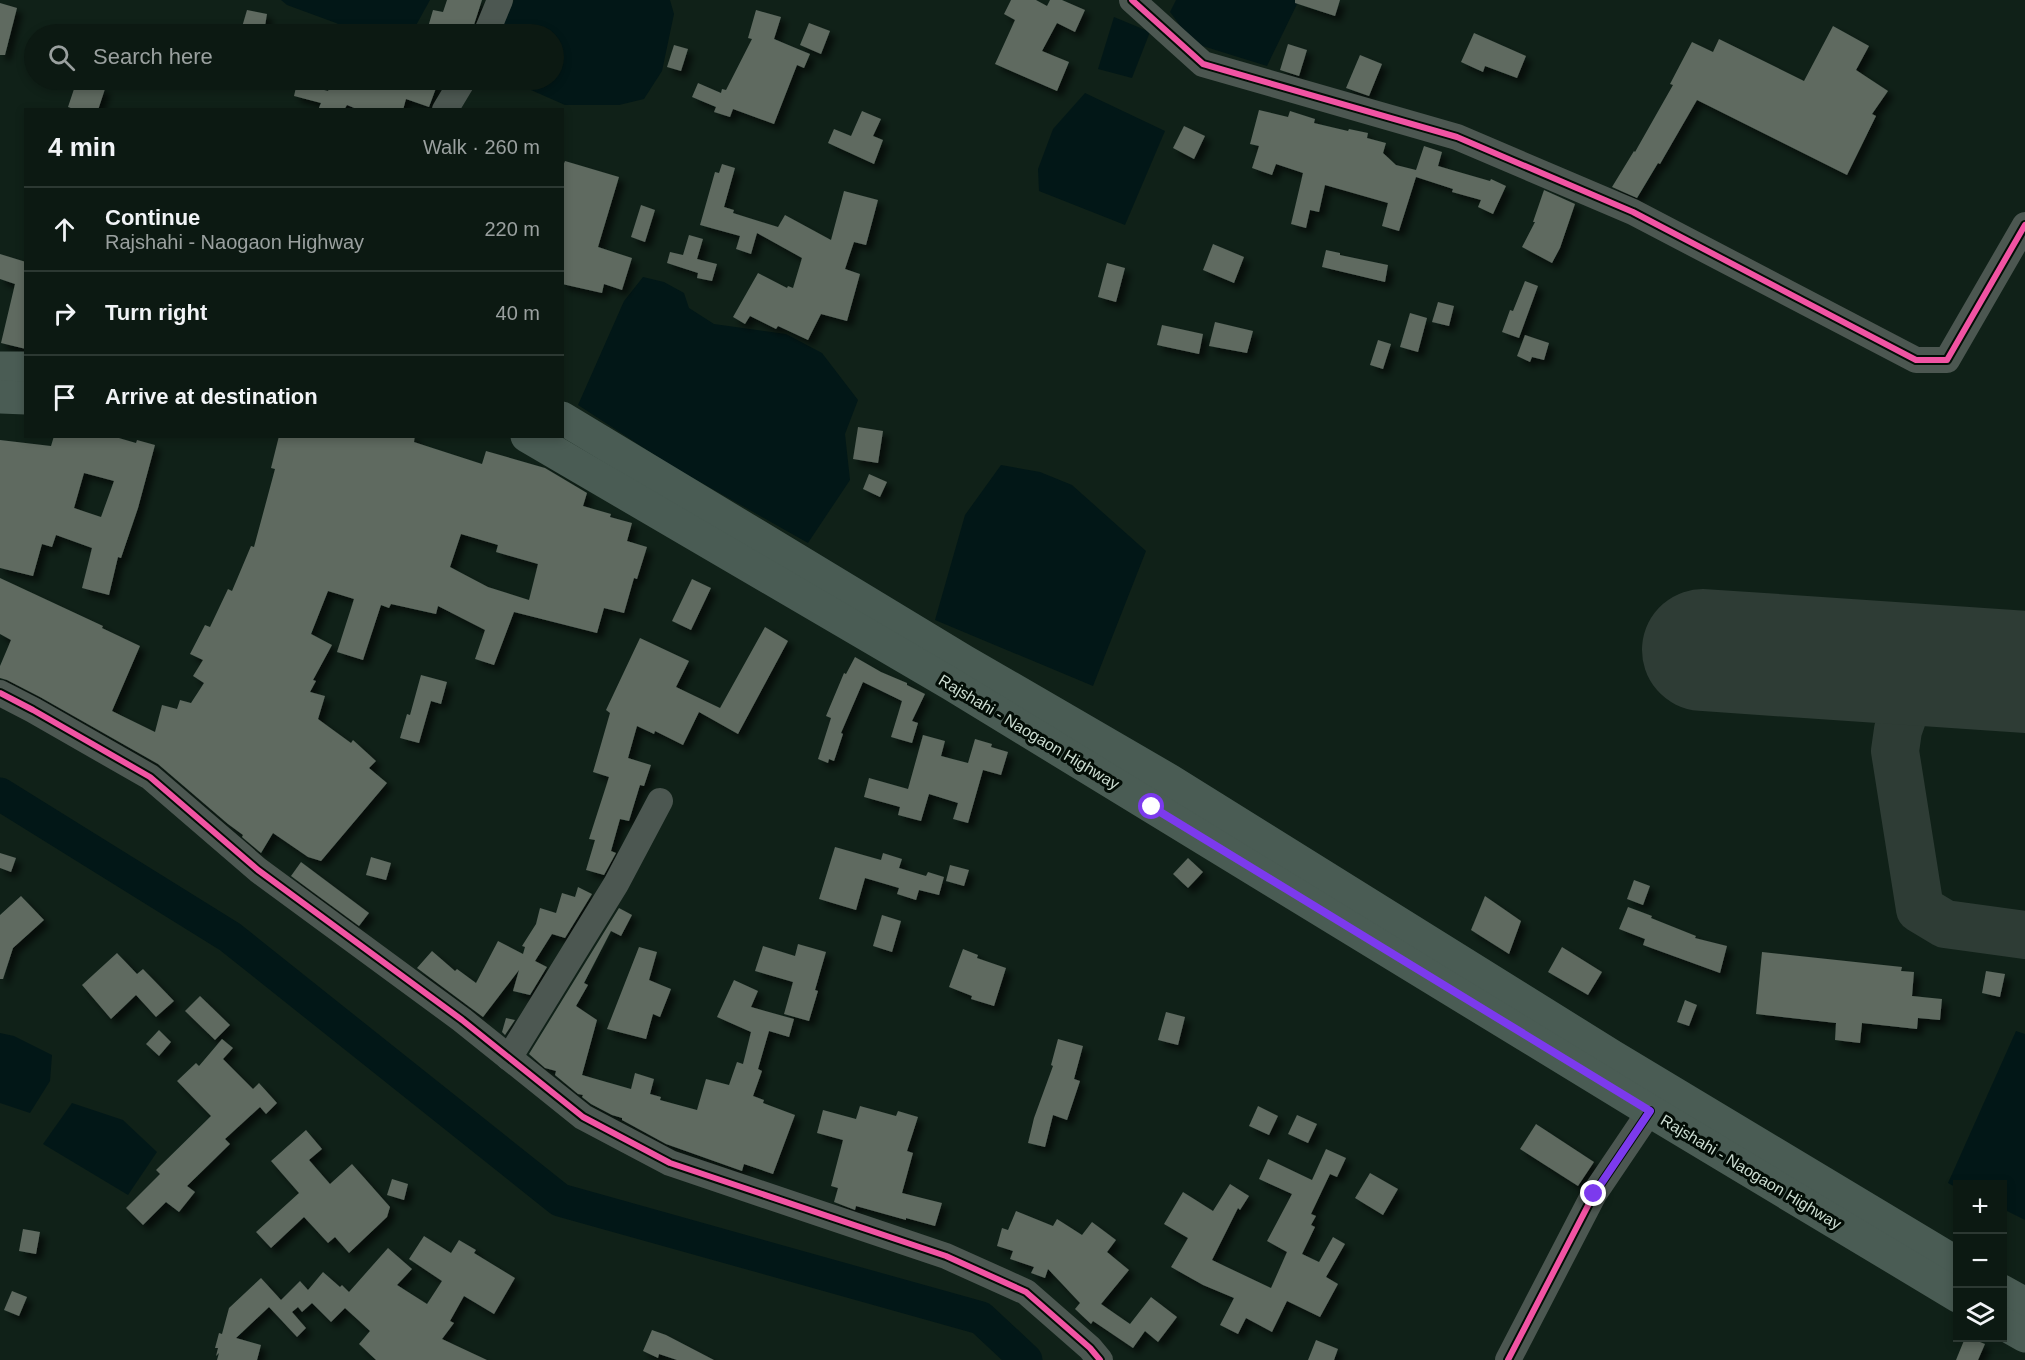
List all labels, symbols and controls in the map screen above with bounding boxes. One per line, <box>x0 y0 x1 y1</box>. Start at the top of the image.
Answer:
search box <box>24 24 564 90</box>
icon: search <box>45 41 78 74</box>
text: Search here <box>93 44 213 69</box>
text: 4 min <box>48 132 116 162</box>
text: Walk · 260 m <box>423 136 540 158</box>
text: Continue <box>105 205 200 230</box>
icon: ahead <box>48 213 81 246</box>
text: 220 m <box>484 218 540 240</box>
text: Rajshahi - Naogaon Highway <box>105 231 364 253</box>
icon: right <box>48 297 81 330</box>
text: Turn right <box>105 300 207 325</box>
text: 40 m <box>496 302 540 324</box>
icon: arrive <box>48 381 81 414</box>
text: Arrive at destination <box>105 384 318 409</box>
street label: Rajshahi - Naogaon Highway <box>936 671 1122 793</box>
route start <box>1138 793 1164 819</box>
street label: Rajshahi - Naogaon Highway <box>1658 1111 1844 1233</box>
route end <box>1580 1180 1606 1206</box>
map controls <box>1953 1180 2007 1342</box>
button: + <box>1953 1180 2007 1234</box>
button: − <box>1953 1234 2007 1288</box>
button: layers <box>1953 1288 2007 1342</box>

